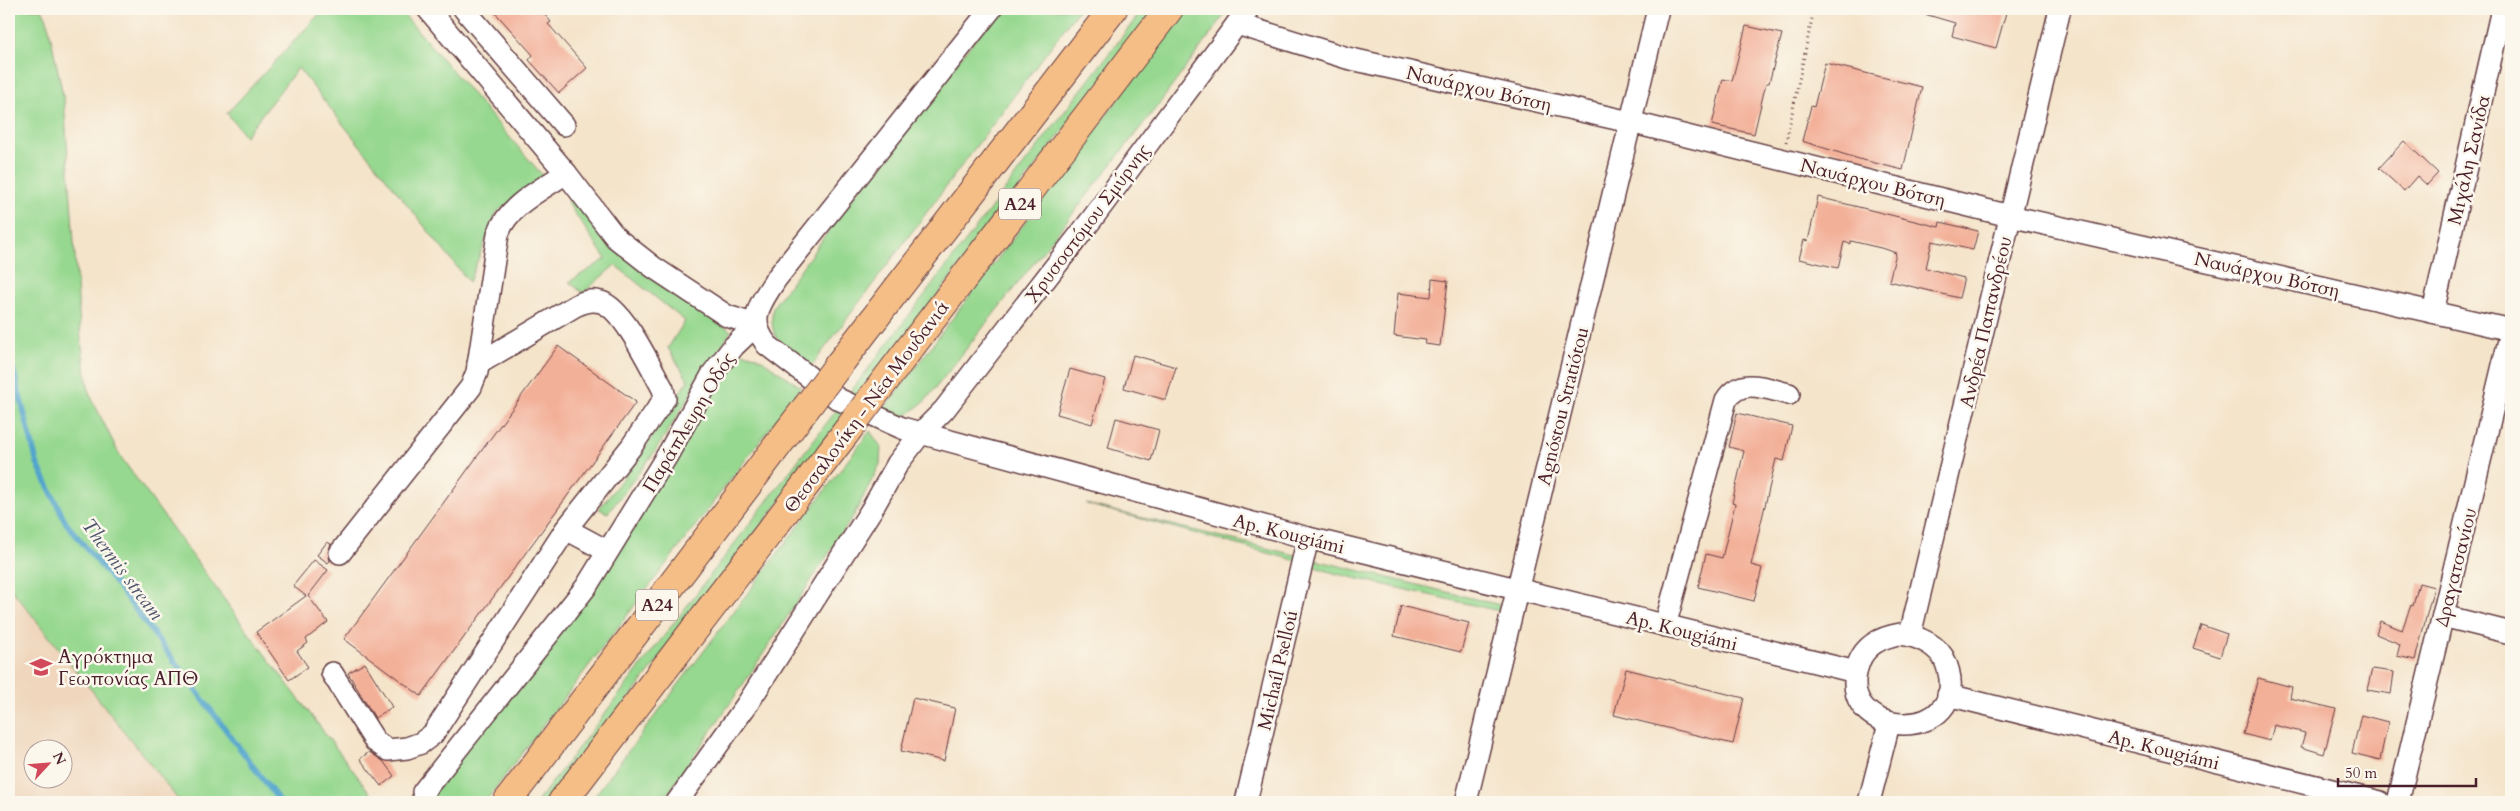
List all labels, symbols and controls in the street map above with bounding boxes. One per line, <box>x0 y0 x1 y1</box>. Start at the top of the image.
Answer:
street label: Ναυάρχου Βότση <box>1404 60 1554 118</box>
street label: Μιχάλη Σανίδα <box>2441 92 2497 228</box>
street label: Χρυσοστόμου Σμύρνης <box>1019 139 1156 309</box>
street label: Ναυάρχου Βότση <box>1798 152 1948 214</box>
road number: Α24 <box>999 188 1041 220</box>
street label: Ανδρέα Παπανδρέου <box>1954 234 2018 411</box>
street label: Ναυάρχου Βότση <box>2192 246 2342 304</box>
street label: Θεσσαλονίκη - Νέα Μουδανιά <box>778 295 956 518</box>
street label: Agnóstou Stratiótou <box>1531 324 1595 488</box>
street label: Παράπλευρη Οδός <box>637 347 741 498</box>
street label: Δραγατσανίου <box>2429 505 2483 629</box>
street label: Ap. Kougiámi <box>1230 508 1347 560</box>
water label: Thermis stream <box>75 513 170 626</box>
road number: Α24 <box>636 590 678 620</box>
street label: Ap. Kougiámi <box>1623 605 1740 657</box>
street label: Michaíl Pselloú <box>1252 608 1304 733</box>
place label: Αγρόκτημα Γεωπονίας ΑΠΘ <box>58 644 198 692</box>
school or university icon: Αγρόκτημα Γεωπονίας ΑΠΘ <box>28 654 54 680</box>
street label: Ap. Kougiámi <box>2105 724 2222 776</box>
north arrow <box>22 738 72 788</box>
text: N <box>48 749 70 768</box>
scale bar <box>2338 756 2475 788</box>
text: 50 m <box>2345 763 2377 783</box>

